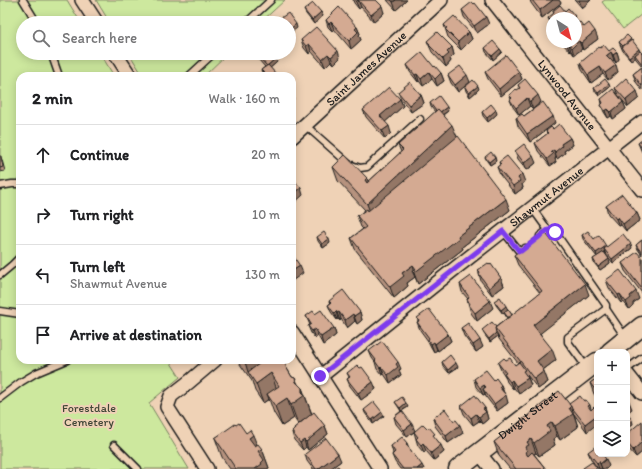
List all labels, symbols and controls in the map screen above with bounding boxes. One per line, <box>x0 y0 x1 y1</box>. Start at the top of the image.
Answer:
north arrow <box>546 12 582 48</box>
search box <box>16 16 296 60</box>
icon: search <box>30 27 52 49</box>
street label: Saint James Avenue <box>323 28 410 109</box>
text: Search here <box>62 29 137 47</box>
street label: Lynwood Avenue <box>535 57 599 133</box>
text: 2 min <box>32 88 72 108</box>
text: Walk · 160 m <box>209 91 280 106</box>
icon: ahead <box>32 144 54 166</box>
text: Continue <box>70 146 129 164</box>
text: 20 m <box>251 147 280 162</box>
street label: Shawmut Avenue <box>507 163 586 230</box>
icon: right <box>32 204 54 226</box>
text: Turn right <box>70 206 134 224</box>
text: 10 m <box>252 207 280 222</box>
route start <box>546 223 564 241</box>
text: Turn left <box>70 258 125 276</box>
icon: left <box>32 264 54 286</box>
text: 130 m <box>245 267 280 282</box>
text: Shawmut Avenue <box>70 276 167 291</box>
icon: arrive <box>32 324 54 346</box>
text: Arrive at destination <box>70 326 202 344</box>
map controls <box>594 349 630 457</box>
button: + <box>594 349 630 385</box>
route end <box>311 367 329 385</box>
button: − <box>594 385 630 421</box>
street label: Dwight Street <box>495 388 560 442</box>
park label: Forestdale Cemetery <box>62 401 116 429</box>
button: layers <box>594 421 630 457</box>

